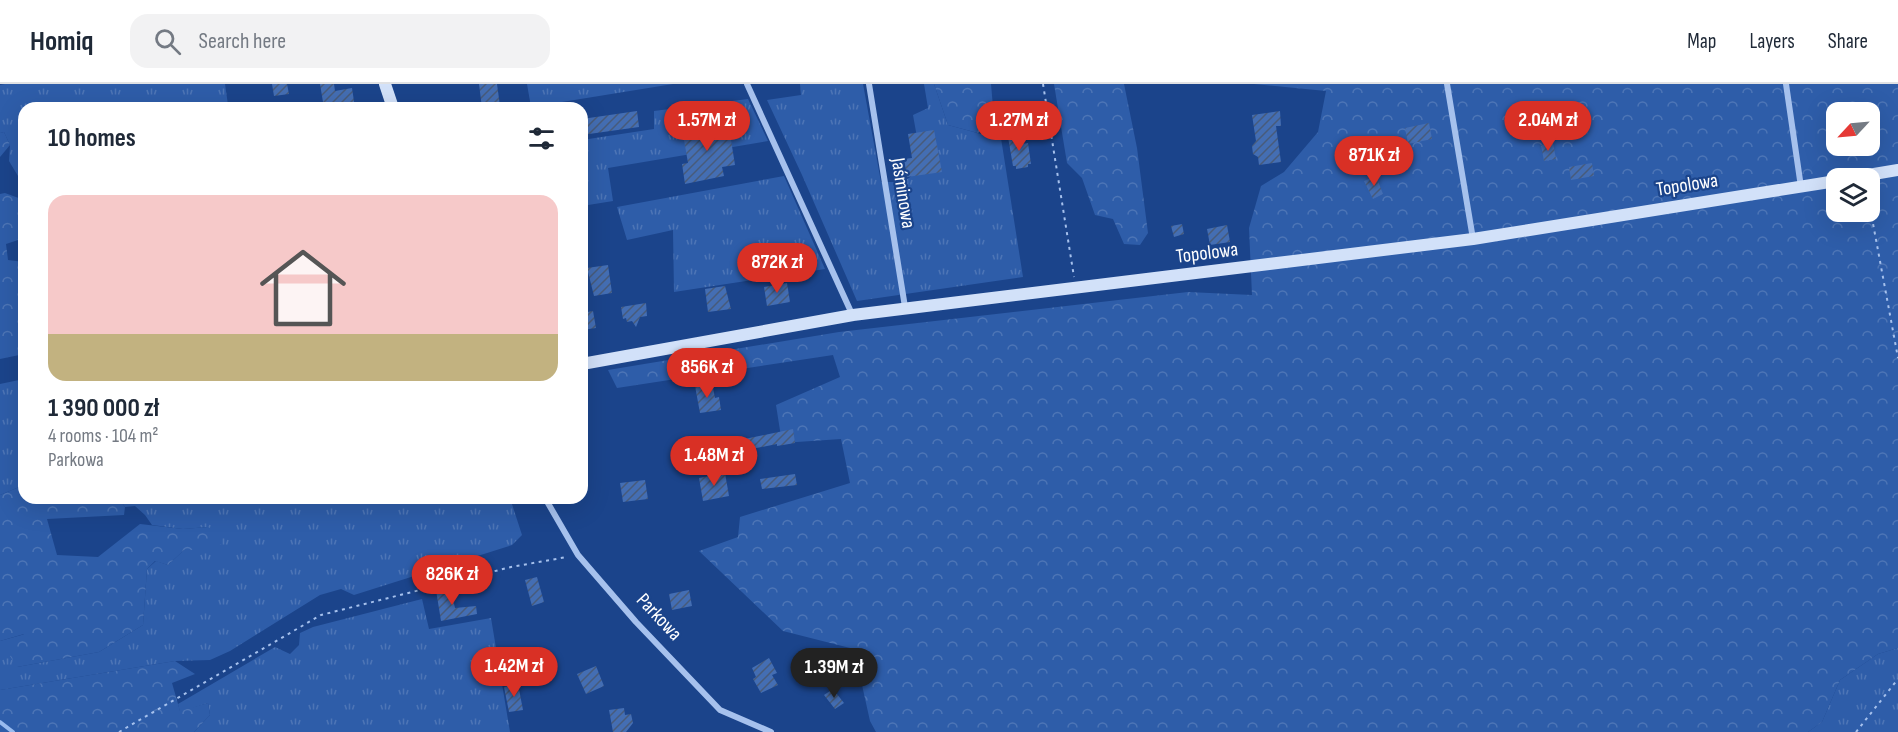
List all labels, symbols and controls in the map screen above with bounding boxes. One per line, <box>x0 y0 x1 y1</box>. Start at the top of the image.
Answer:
search box <box>130 14 550 68</box>
text: Homiq <box>30 25 94 58</box>
icon: search <box>151 25 184 58</box>
text: Search here <box>199 28 286 55</box>
text: Map <box>1687 29 1716 54</box>
text: Layers <box>1749 29 1795 54</box>
text: Share <box>1828 29 1868 54</box>
pin: 1.57M zł <box>645 101 769 152</box>
pin: 1.27M zł <box>957 101 1081 152</box>
pin: 2.04M zł <box>1486 101 1610 152</box>
north arrow <box>1826 102 1880 156</box>
map controls <box>1826 102 1880 222</box>
text: 1.57M zł <box>678 108 736 132</box>
text: 1.27M zł <box>990 108 1048 132</box>
text: 2.04M zł <box>1518 108 1578 132</box>
icon: filters <box>525 122 558 155</box>
text: 10 homes <box>48 123 136 154</box>
pin: 871K zł <box>1319 136 1429 187</box>
text: 871K zł <box>1348 143 1400 167</box>
street label: Jaśminowa <box>885 155 920 230</box>
street label: Topolowa <box>1654 168 1720 202</box>
button: layers <box>1826 168 1880 222</box>
icon: home <box>249 234 357 342</box>
street label: Topolowa <box>1175 237 1239 269</box>
pin: 872K zł <box>722 243 832 294</box>
text: 872K zł <box>751 250 803 274</box>
pin: 856K zł <box>652 348 762 399</box>
text: 856K zł <box>681 355 733 379</box>
text: 1 390 000 zł <box>48 393 159 424</box>
text: 4 rooms · 104 m² <box>48 424 158 448</box>
pin: 1.48M zł <box>652 436 776 487</box>
text: 1.48M zł <box>684 443 744 467</box>
text: Parkowa <box>48 448 104 472</box>
pin: 826K zł <box>397 555 507 606</box>
text: 826K zł <box>426 562 478 586</box>
street label: Parkowa <box>631 588 687 646</box>
pin: 1.42M zł <box>452 647 576 698</box>
pin: 1.39M zł <box>772 648 896 699</box>
text: 1.42M zł <box>485 654 543 678</box>
text: 1.39M zł <box>805 655 863 679</box>

